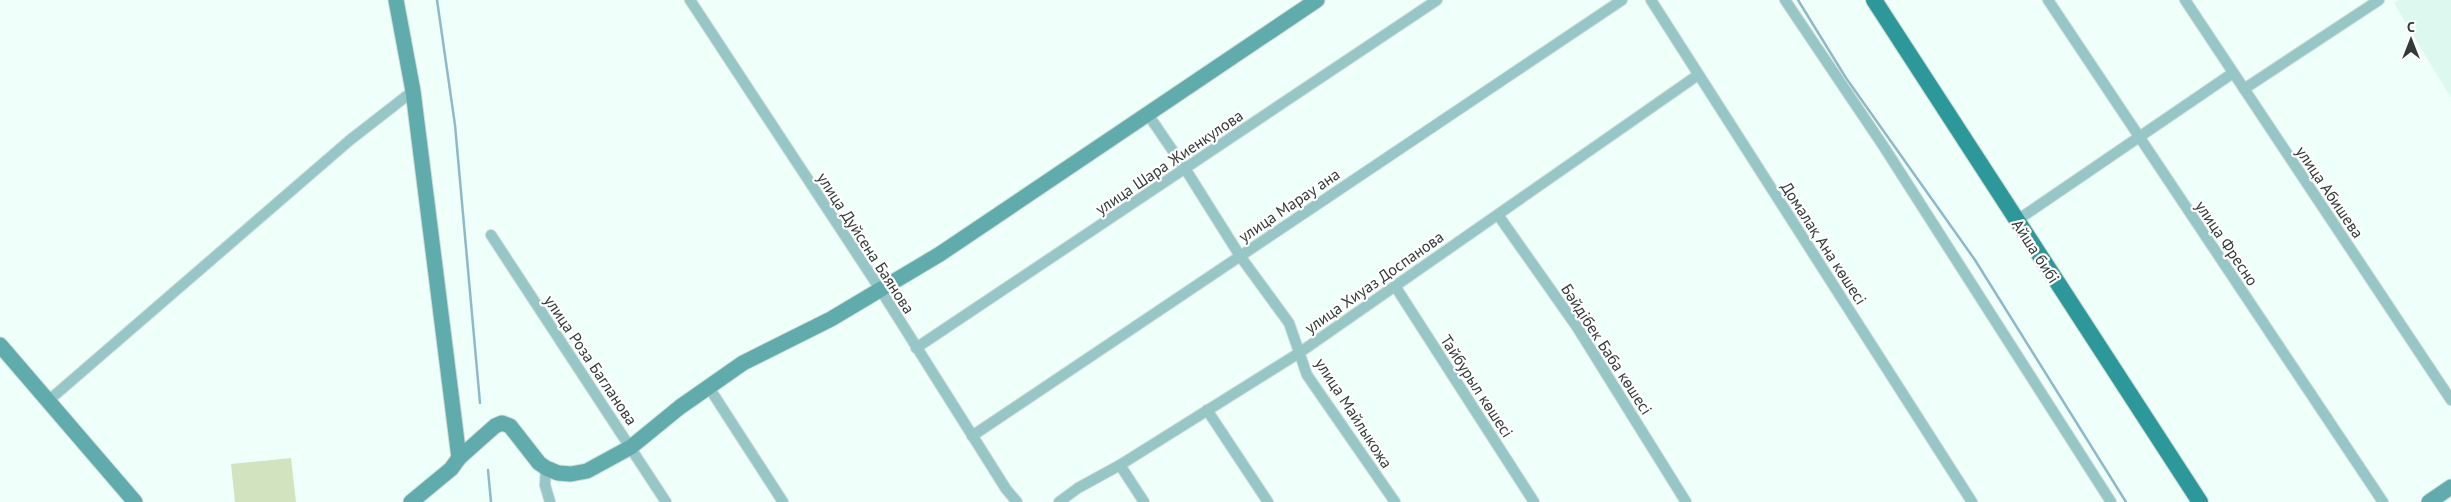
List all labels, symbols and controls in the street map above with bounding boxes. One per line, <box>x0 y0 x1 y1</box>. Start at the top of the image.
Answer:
north arrow <box>2386 15 2436 65</box>
text: С <box>2407 18 2415 36</box>
street label: улица Шара Жиенкулова <box>1091 105 1247 219</box>
street label: улица Абишева <box>2292 142 2368 242</box>
street label: улица Марау ана <box>1235 164 1343 246</box>
street label: улица Дуйсена Баянова <box>813 169 919 317</box>
street label: Домалақ Ана көшесі <box>1777 178 1871 308</box>
street label: улица Фресно <box>2191 197 2263 289</box>
street label: Айша бибі <box>2008 215 2064 287</box>
street label: улица Хиуаз Доспанова <box>1301 226 1447 338</box>
street label: Бәйдібек Баба көшесі <box>1557 280 1657 418</box>
street label: улица Роза Багланова <box>540 291 642 429</box>
street label: Тайбурыл көшесі <box>1436 331 1518 441</box>
street label: улица Майлыкожа <box>1311 354 1397 472</box>

